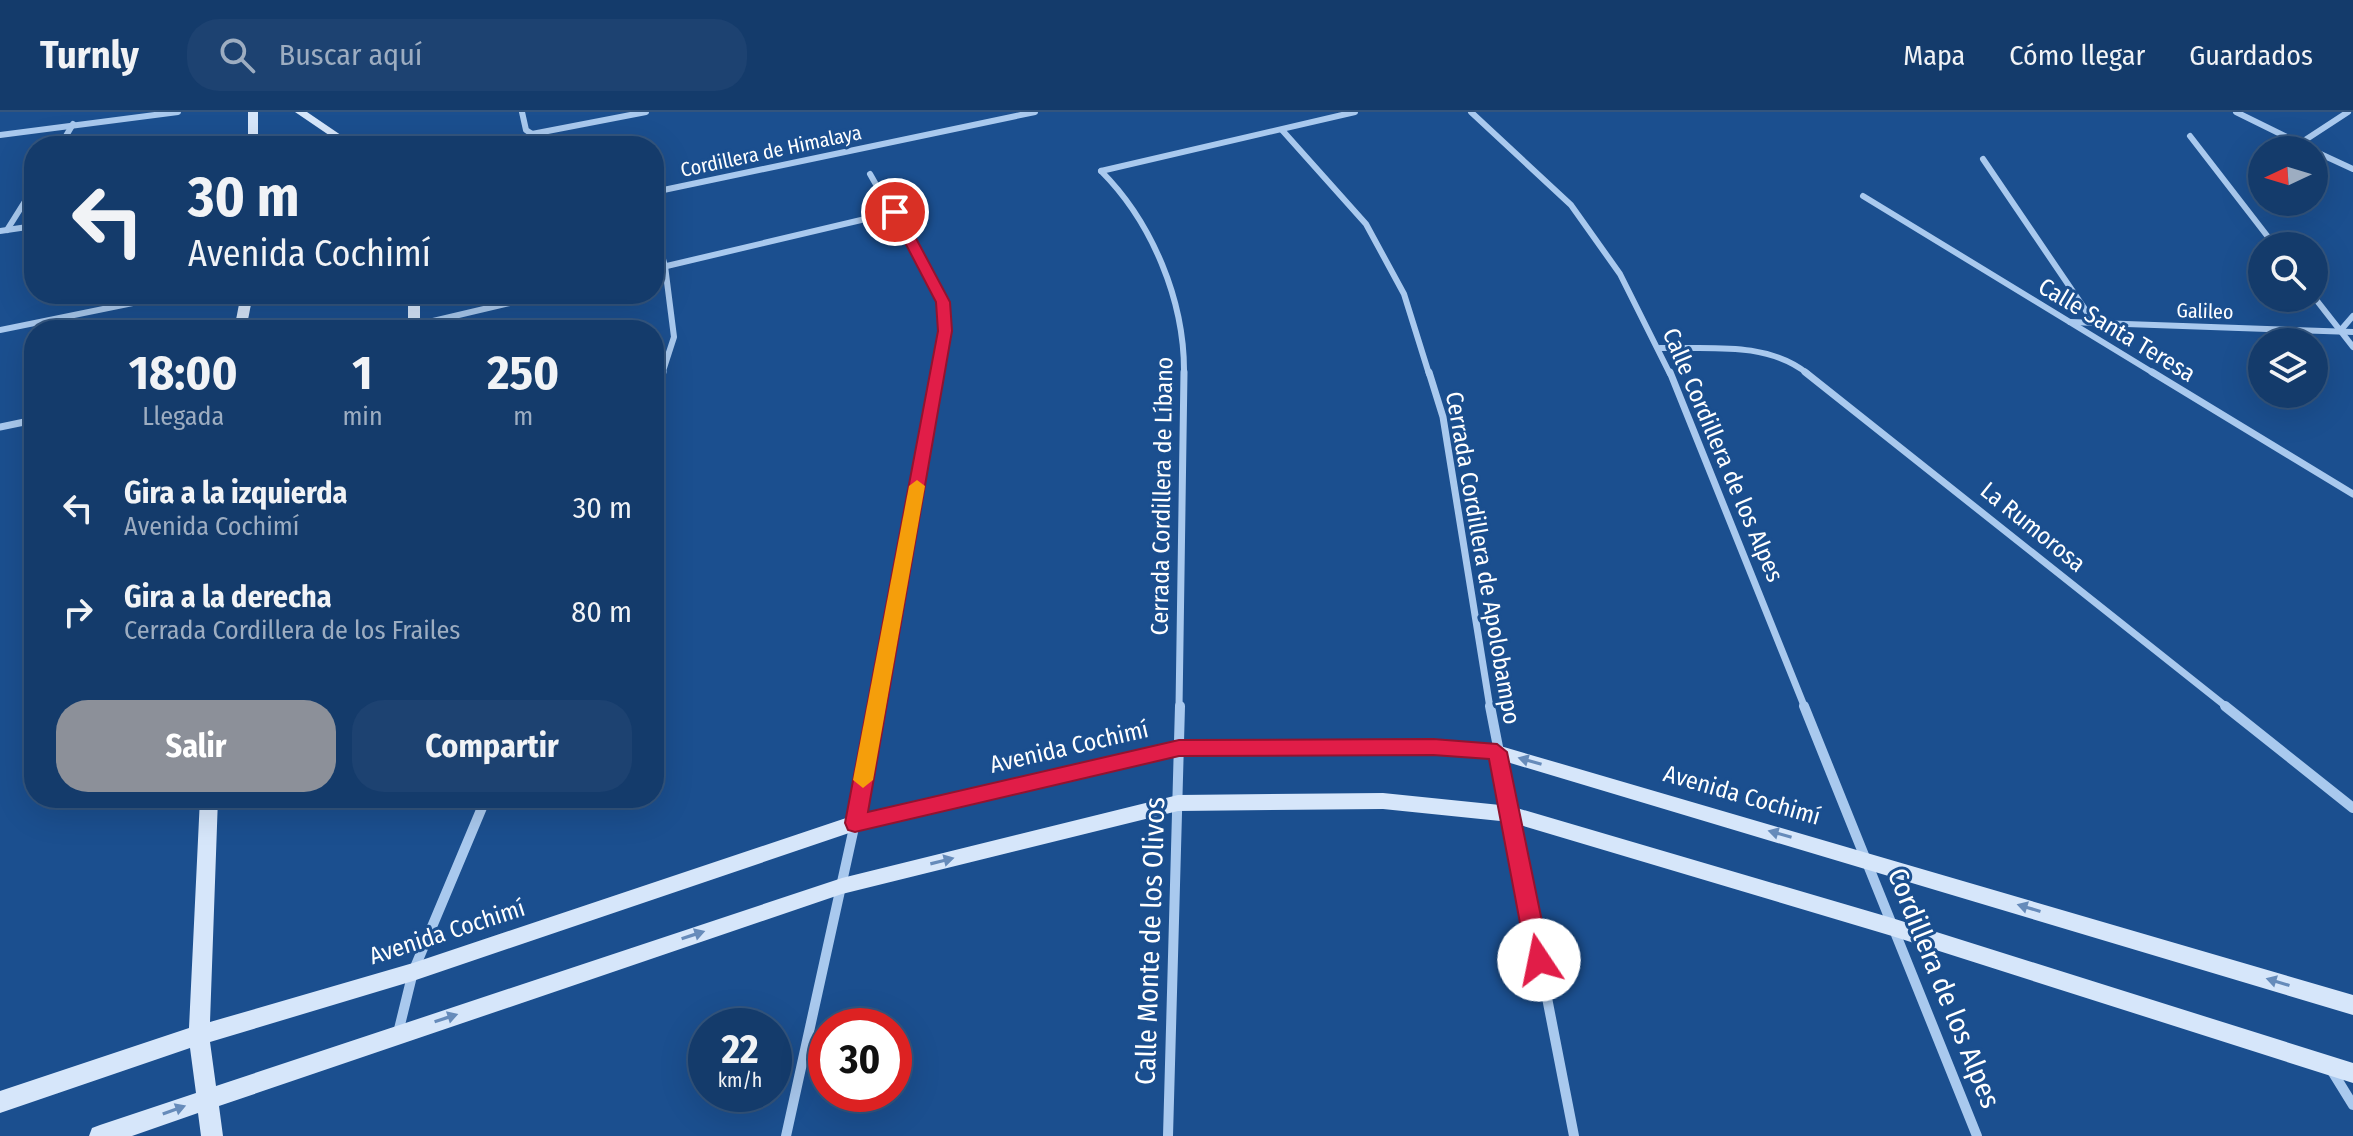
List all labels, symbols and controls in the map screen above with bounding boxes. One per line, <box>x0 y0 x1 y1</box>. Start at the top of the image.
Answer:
search box <box>187 19 747 91</box>
text: Turnly <box>40 32 139 78</box>
icon: search <box>215 33 259 77</box>
text: Buscar aquí <box>279 37 422 73</box>
text: Mapa <box>1903 39 1965 72</box>
text: Cómo llegar <box>2009 39 2145 72</box>
text: Guardados <box>2189 39 2313 72</box>
street label: Cordillera de Himalaya <box>678 120 864 182</box>
north arrow <box>2248 136 2328 216</box>
map controls <box>2248 136 2328 408</box>
text: 30 m <box>188 164 299 231</box>
icon: left <box>56 168 160 272</box>
pin <box>861 178 929 246</box>
icon: arrive <box>873 190 917 234</box>
text: Avenida Cochimí <box>188 232 431 276</box>
button: search <box>2248 232 2328 312</box>
street label: Calle Santa Teresa <box>2034 272 2200 388</box>
street label: Galileo <box>2176 298 2234 324</box>
street label: Calle Cordillera de los Alpes <box>1657 324 1789 586</box>
button: layers <box>2248 328 2328 408</box>
text: 18:00 <box>129 344 238 402</box>
text: 1 <box>352 344 373 402</box>
text: 250 <box>487 344 559 402</box>
street label: Cerrada Cordillera de Líbano <box>1146 356 1178 636</box>
street label: Cerrada Cordillera de Apolobampo <box>1440 389 1526 727</box>
text: Llegada <box>142 401 224 432</box>
text: min <box>342 401 383 432</box>
text: m <box>513 401 533 432</box>
text: Gira a la izquierda <box>124 475 347 511</box>
street label: La Rumorosa <box>1975 476 2091 578</box>
icon: left <box>56 486 100 530</box>
text: 30 m <box>573 490 632 526</box>
text: Avenida Cochimí <box>124 511 299 542</box>
text: Gira a la derecha <box>124 579 332 615</box>
icon: right <box>56 590 100 634</box>
text: 80 m <box>571 594 632 630</box>
text: Cerrada Cordillera de los Frailes <box>124 615 460 646</box>
button: Salir <box>56 700 336 792</box>
button: Compartir <box>352 700 632 792</box>
street label: Avenida Cochimí <box>987 715 1151 779</box>
one-way arrow <box>1518 754 1542 767</box>
street label: Avenida Cochimí <box>1660 759 1824 831</box>
street label: Calle Monte de los Olivos <box>1128 797 1172 1085</box>
one-way arrow <box>1767 827 1792 839</box>
one-way arrow <box>930 855 955 867</box>
street label: Cordillera de los Alpes <box>1881 863 2007 1113</box>
street label: Avenida Cochimí <box>366 894 528 970</box>
one-way arrow <box>2017 901 2041 914</box>
position arrow <box>1497 918 1581 1002</box>
one-way arrow <box>681 929 705 941</box>
one-way arrow <box>2266 975 2290 988</box>
speed limit sign: 30 <box>808 1008 912 1112</box>
one-way arrow <box>435 1011 459 1023</box>
text: 22 <box>721 1026 759 1074</box>
text: km/h <box>718 1068 762 1092</box>
one-way arrow <box>162 1103 186 1115</box>

